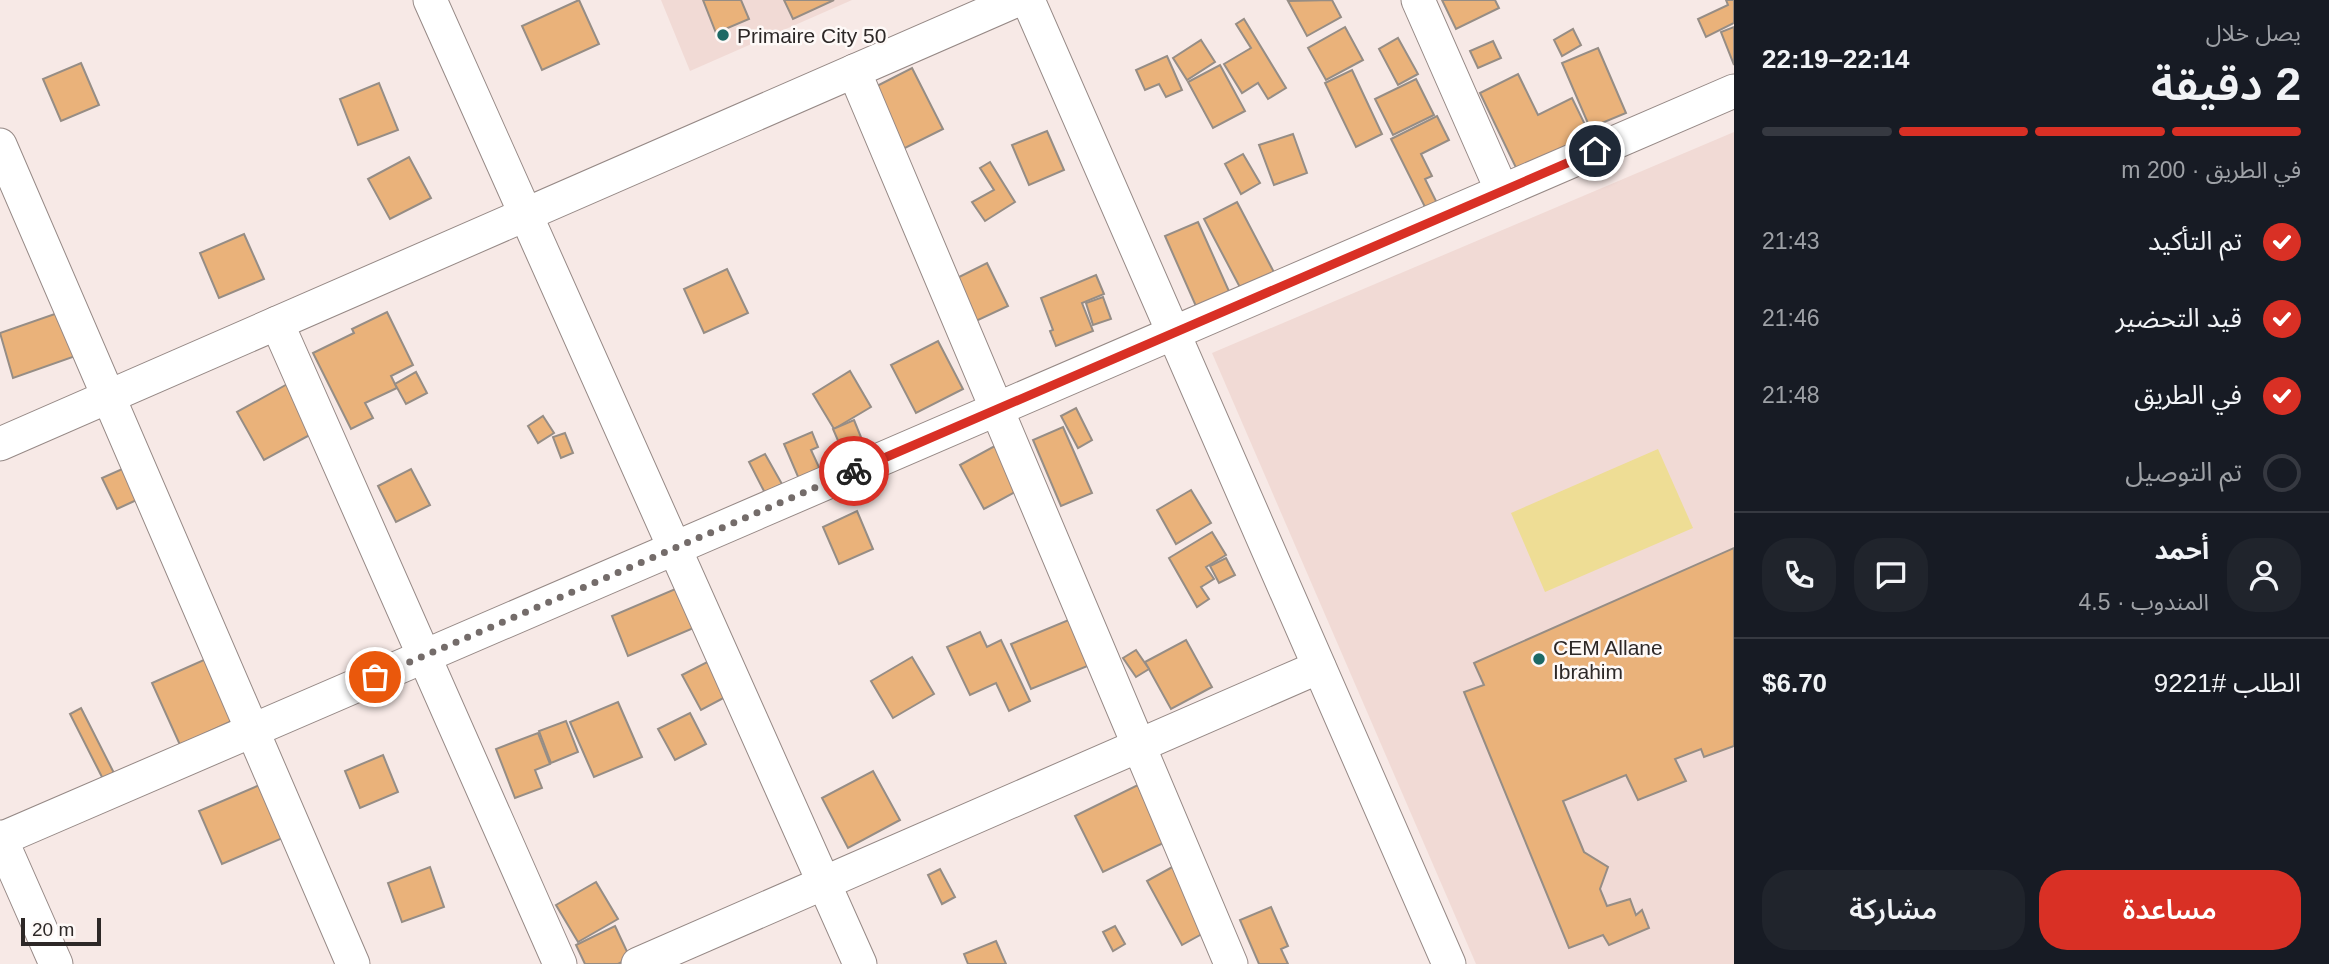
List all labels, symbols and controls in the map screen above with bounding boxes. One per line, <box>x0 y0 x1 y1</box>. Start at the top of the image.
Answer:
text: يصل خلال <box>2206 20 2301 46</box>
place label: Primaire City 50 <box>737 24 886 47</box>
marker: Primaire City 50 <box>715 27 731 43</box>
text: 22:14–22:19 <box>1762 44 1909 74</box>
text: 2 دقيقة <box>2151 58 2301 110</box>
pin <box>1565 121 1625 181</box>
icon: home <box>1576 132 1614 170</box>
text: في الطريق · 200 m <box>2121 157 2301 183</box>
icon: check <box>2263 223 2301 261</box>
text: تم التأكيد <box>2148 226 2242 256</box>
text: 21:43 <box>1762 228 1820 254</box>
icon: check <box>2263 300 2301 338</box>
text: قيد التحضير <box>2116 303 2242 333</box>
text: 21:46 <box>1762 305 1820 331</box>
icon: check <box>2263 377 2301 415</box>
text: في الطريق <box>2134 380 2242 410</box>
text: 21:48 <box>1762 382 1820 408</box>
courier <box>819 436 889 506</box>
icon: bike <box>835 452 873 490</box>
text: تم التوصيل <box>2125 457 2242 487</box>
text: أحمد <box>2155 535 2209 565</box>
button: phone <box>1762 538 1836 612</box>
button: chat <box>1854 538 1928 612</box>
button: person <box>2227 538 2301 612</box>
text: المندوب · 4.5 <box>2079 589 2209 615</box>
place label: CEM Allane Ibrahim <box>1553 636 1663 683</box>
pin <box>345 647 405 707</box>
marker: CEM Allane Ibrahim <box>1531 651 1547 667</box>
icon: bag <box>356 658 394 696</box>
text: $6.70 <box>1762 668 1827 698</box>
text: الطلب #9221 <box>2154 668 2301 698</box>
button: مشاركة <box>1762 870 2025 950</box>
button: مساعدة <box>2039 870 2301 950</box>
scale bar <box>21 915 102 947</box>
text: 20 m <box>32 919 74 940</box>

